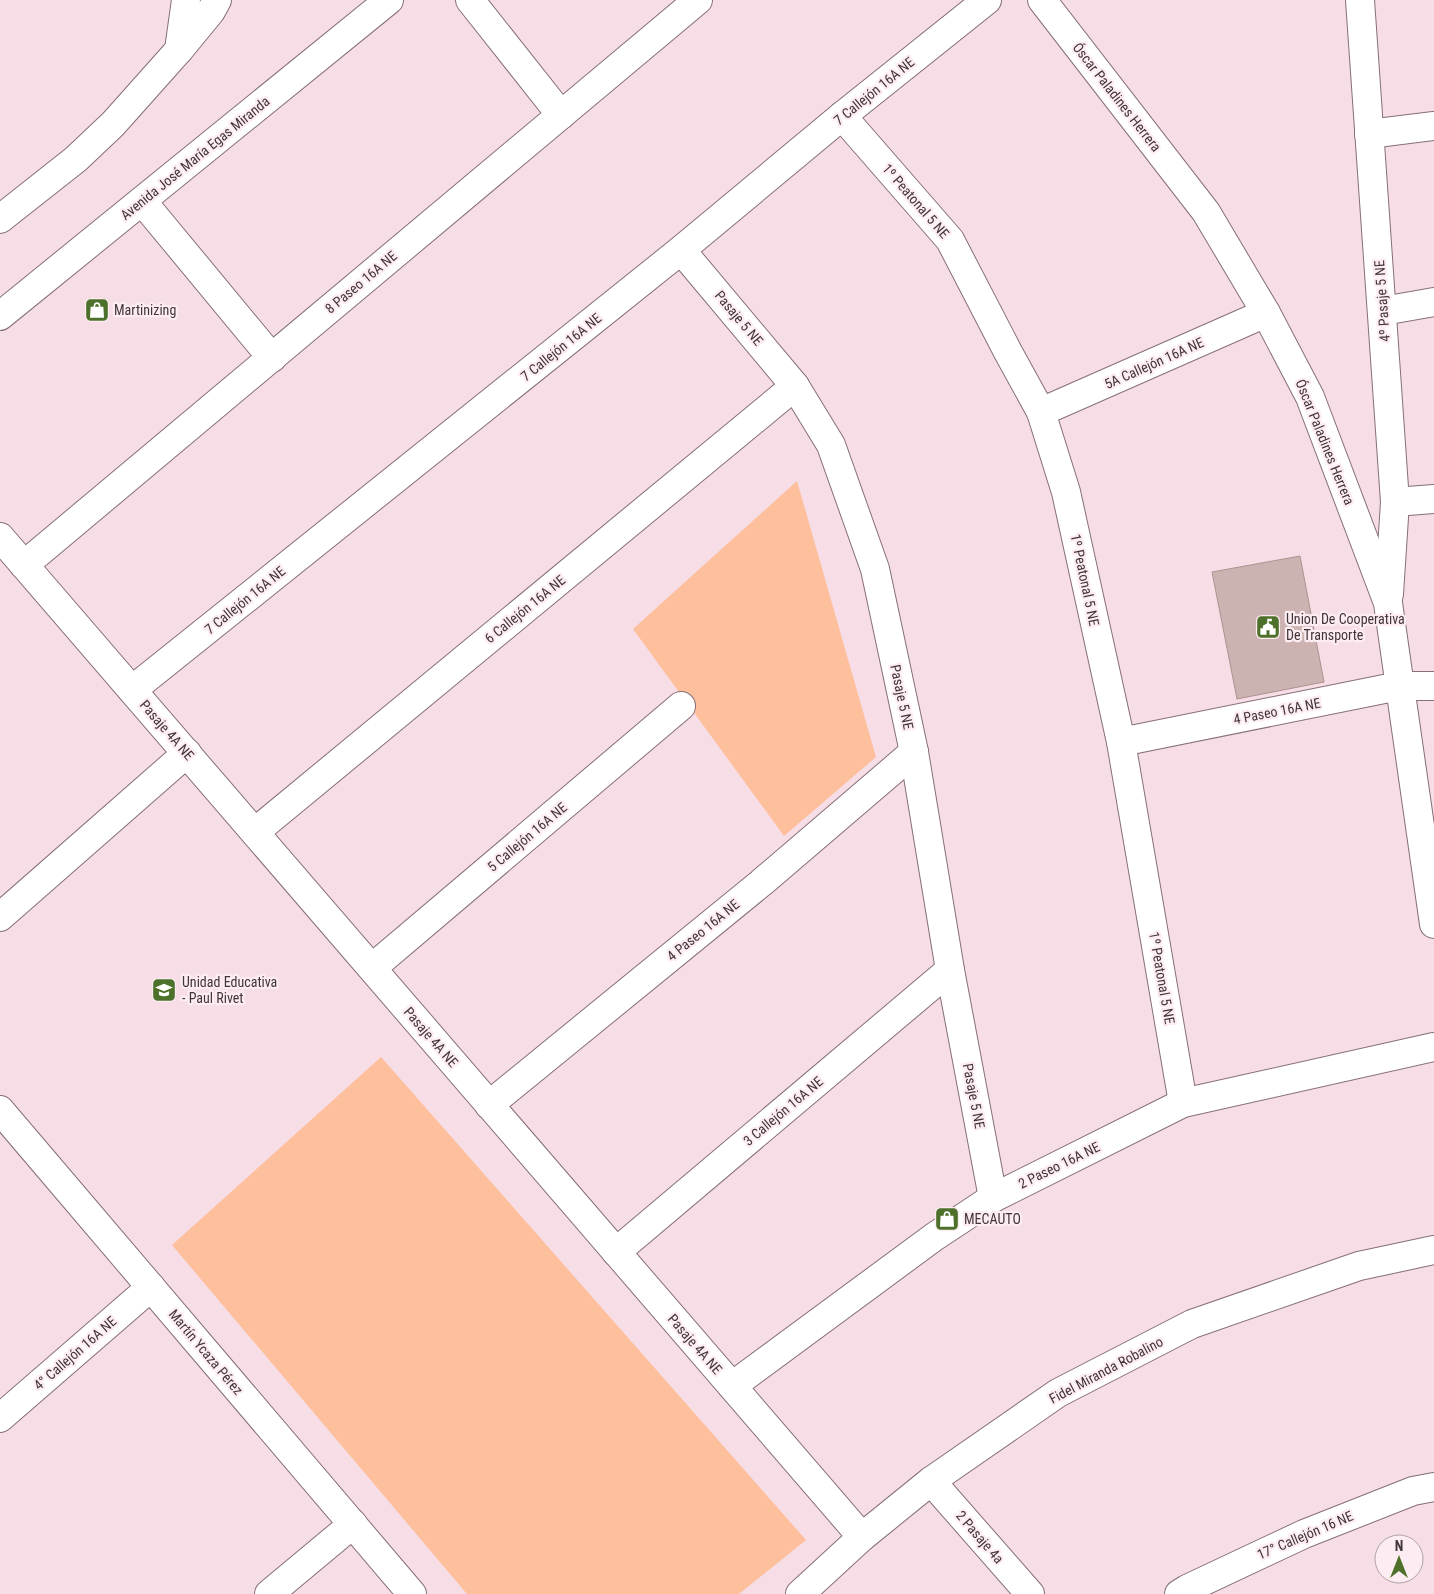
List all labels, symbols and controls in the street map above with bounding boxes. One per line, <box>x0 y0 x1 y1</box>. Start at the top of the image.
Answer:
street label: Óscar Paladines Herrera <box>1070 39 1165 155</box>
street label: 7 Callejón 16A NE <box>831 54 917 128</box>
street label: Avenida José María Egas Miranda <box>117 93 273 223</box>
street label: 1º Peatonal 5 NE <box>879 160 953 242</box>
street label: 8 Paseo 16A NE <box>322 247 400 317</box>
street label: 4º Pasaje 5 NE <box>1371 260 1393 342</box>
street label: Pasaje 5 NE <box>712 288 766 349</box>
shop icon: Martinizing <box>84 297 110 323</box>
place label: Martinizing <box>114 302 176 318</box>
street label: 7 Callejón 16A NE <box>518 310 604 384</box>
street label: 5A Callejón 16A NE <box>1102 334 1206 392</box>
street label: Óscar Paladines Herrera <box>1293 377 1358 507</box>
street label: 1º Peatonal 5 NE <box>1067 533 1103 627</box>
street label: 7 Callejón 16A NE <box>202 563 288 637</box>
street label: 6 Callejón 16A NE <box>482 572 568 646</box>
place label: Union De Cooperativa De Transporte <box>1286 611 1405 643</box>
public building icon: Union De Cooperativa De Transporte <box>1255 614 1281 640</box>
street label: Pasaje 5 NE <box>887 663 917 731</box>
street label: 4 Paseo 16A NE <box>1232 695 1322 727</box>
street label: Pasaje 4A NE <box>137 697 197 763</box>
street label: 5 Callejón 16A NE <box>484 799 570 875</box>
street label: 4 Paseo 16A NE <box>664 896 742 964</box>
street label: 1º Peatonal 5 NE <box>1146 931 1178 1025</box>
place label: Unidad Educativa - Paul Rivet <box>182 974 277 1006</box>
school or university icon: Unidad Educativa - Paul Rivet <box>151 977 177 1003</box>
street label: Pasaje 4A NE <box>401 1004 461 1070</box>
street label: Pasaje 5 NE <box>960 1062 988 1130</box>
street label: 3 Callejón 16A NE <box>740 1073 826 1149</box>
street label: 2 Paseo 16A NE <box>1016 1138 1102 1192</box>
shop icon: MECAUTO <box>934 1206 960 1232</box>
place label: MECAUTO <box>964 1211 1021 1227</box>
street label: Martín Ycaza Pérez <box>166 1306 246 1398</box>
street label: Pasaje 4A NE <box>665 1311 725 1377</box>
street label: 4° Callejón 16A NE <box>31 1313 119 1393</box>
street label: Fidel Miranda Robalino <box>1046 1333 1166 1407</box>
street label: 2 Pasaje 4a <box>953 1508 1007 1566</box>
street label: 17° Callejón 16 NE <box>1255 1508 1355 1562</box>
north arrow <box>1374 1534 1424 1584</box>
text: N <box>1395 1538 1403 1554</box>

